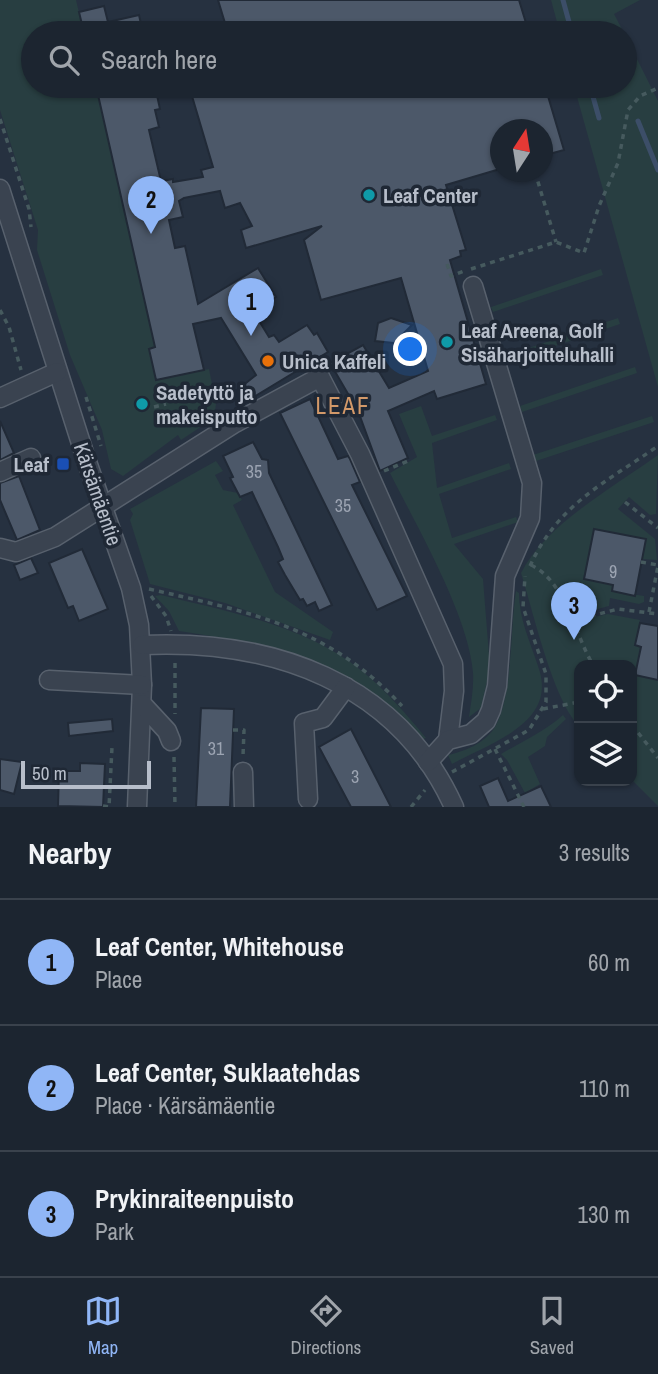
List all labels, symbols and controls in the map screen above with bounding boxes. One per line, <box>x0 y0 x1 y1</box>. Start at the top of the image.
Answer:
search box <box>21 21 637 98</box>
icon: search <box>45 41 83 79</box>
text: Search here <box>101 42 217 77</box>
north arrow <box>490 119 553 182</box>
pin: 2 <box>128 176 174 234</box>
place label: Leaf Center <box>383 181 478 210</box>
marker: Leaf Center <box>361 187 377 203</box>
pin: 1 <box>228 278 274 336</box>
place label: Leaf Areena, Golf Sisäharjoitteluhalli <box>461 316 614 369</box>
your location <box>393 332 427 366</box>
marker: Leaf Areena, Golf Sisäharjoitteluhalli <box>439 334 455 350</box>
place label: Unica Kaffeli <box>282 347 386 376</box>
marker: Unica Kaffeli <box>260 353 276 369</box>
place label: Sadetyttö ja makeisputto <box>156 378 257 431</box>
district label: LEAF <box>315 390 371 421</box>
marker: Sadetyttö ja makeisputto <box>134 396 150 412</box>
street label: Kärsämäentie <box>67 439 129 549</box>
place label: Leaf <box>14 450 49 479</box>
marker: Leaf <box>55 456 71 472</box>
house number: 35 <box>246 459 262 484</box>
house number: 35 <box>335 493 351 518</box>
house number: 9 <box>609 559 617 584</box>
pin: 3 <box>551 582 597 640</box>
map controls <box>574 660 637 786</box>
button: locate <box>574 660 637 723</box>
button: layers <box>574 723 637 786</box>
house number: 31 <box>208 736 225 761</box>
scale bar <box>21 758 150 790</box>
text: 50 m <box>32 760 67 786</box>
house number: 3 <box>351 764 359 789</box>
text: Nearby <box>28 833 111 873</box>
text: 3 results <box>559 837 630 868</box>
text: Leaf Center, Whitehouse <box>95 929 344 964</box>
text: 1 <box>46 947 56 978</box>
text: 60 m <box>588 947 630 978</box>
text: Place <box>95 964 142 995</box>
text: Leaf Center, Suklaatehdas <box>95 1055 360 1090</box>
text: 2 <box>46 1073 56 1104</box>
text: 110 m <box>579 1073 630 1104</box>
text: Place · Kärsämäentie <box>95 1090 275 1121</box>
text: Prykinraiteenpuisto <box>95 1181 294 1216</box>
text: 3 <box>46 1199 56 1230</box>
text: 130 m <box>578 1199 630 1230</box>
text: Park <box>95 1216 134 1247</box>
tab: Map <box>84 1292 122 1360</box>
tab: Directions <box>290 1292 361 1360</box>
tab: Saved <box>530 1292 574 1360</box>

